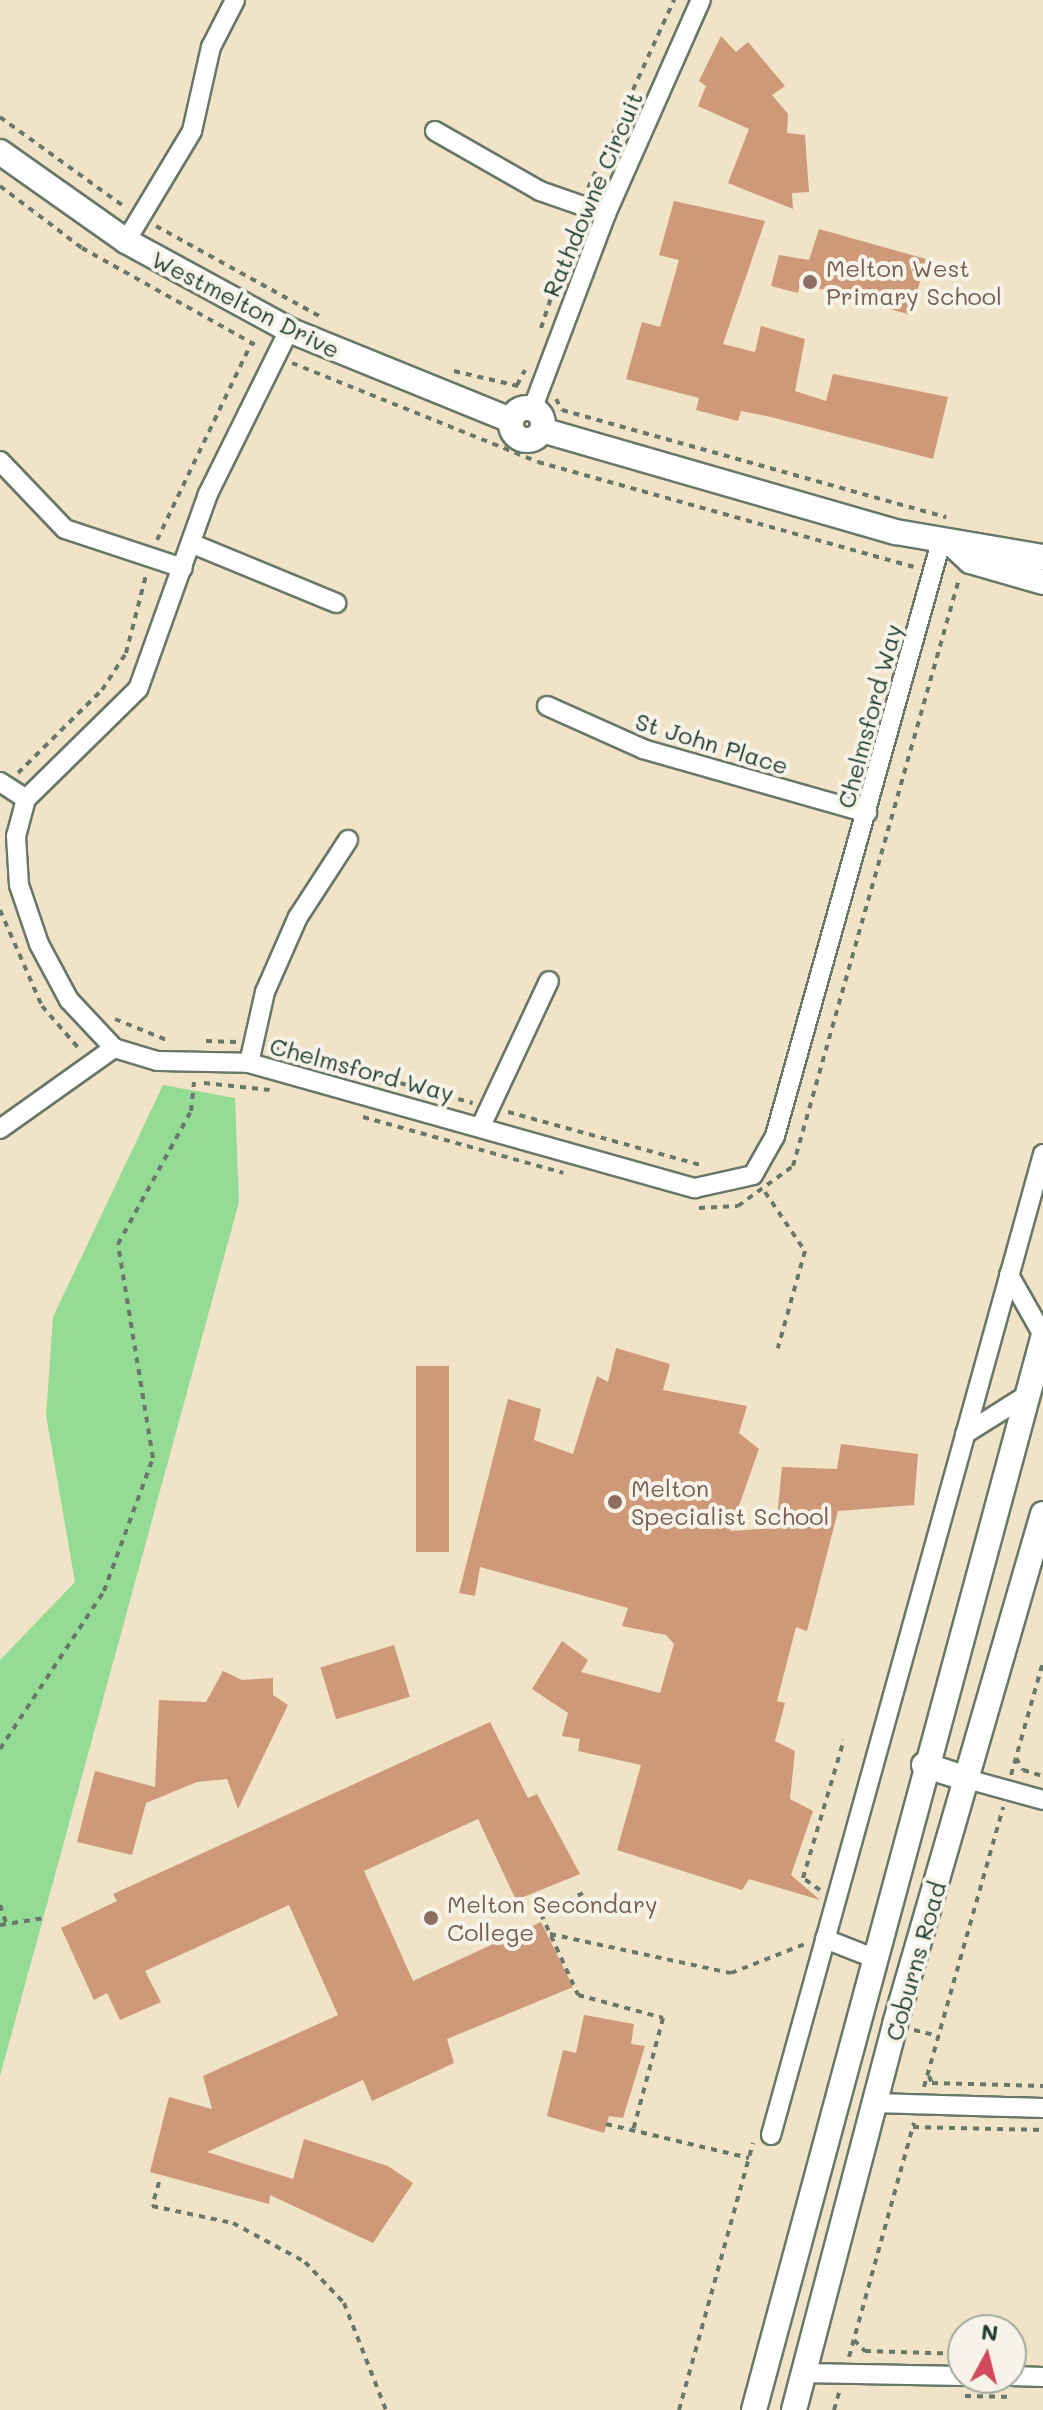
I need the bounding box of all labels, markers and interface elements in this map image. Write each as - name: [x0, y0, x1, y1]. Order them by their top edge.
- street label: Rathdowne Circuit: [536, 87, 648, 301]
- street label: Westmelton Drive: [147, 244, 345, 364]
- place label: Melton West Primary School: [826, 254, 1002, 310]
- marker: Melton West Primary School: [801, 273, 819, 291]
- street label: Chelmsford Way: [831, 621, 907, 811]
- street label: St John Place: [632, 706, 792, 780]
- street label: Chelmsford Way: [267, 1031, 457, 1107]
- place label: Melton Specialist School: [631, 1474, 830, 1530]
- marker: Melton Specialist School: [606, 1493, 624, 1511]
- street label: Coburns Road: [879, 1878, 951, 2044]
- place label: Melton Secondary College: [447, 1890, 658, 1946]
- marker: Melton Secondary College: [422, 1909, 440, 1927]
- north arrow: [947, 2314, 1027, 2394]
- text: N: [980, 2316, 1000, 2347]

